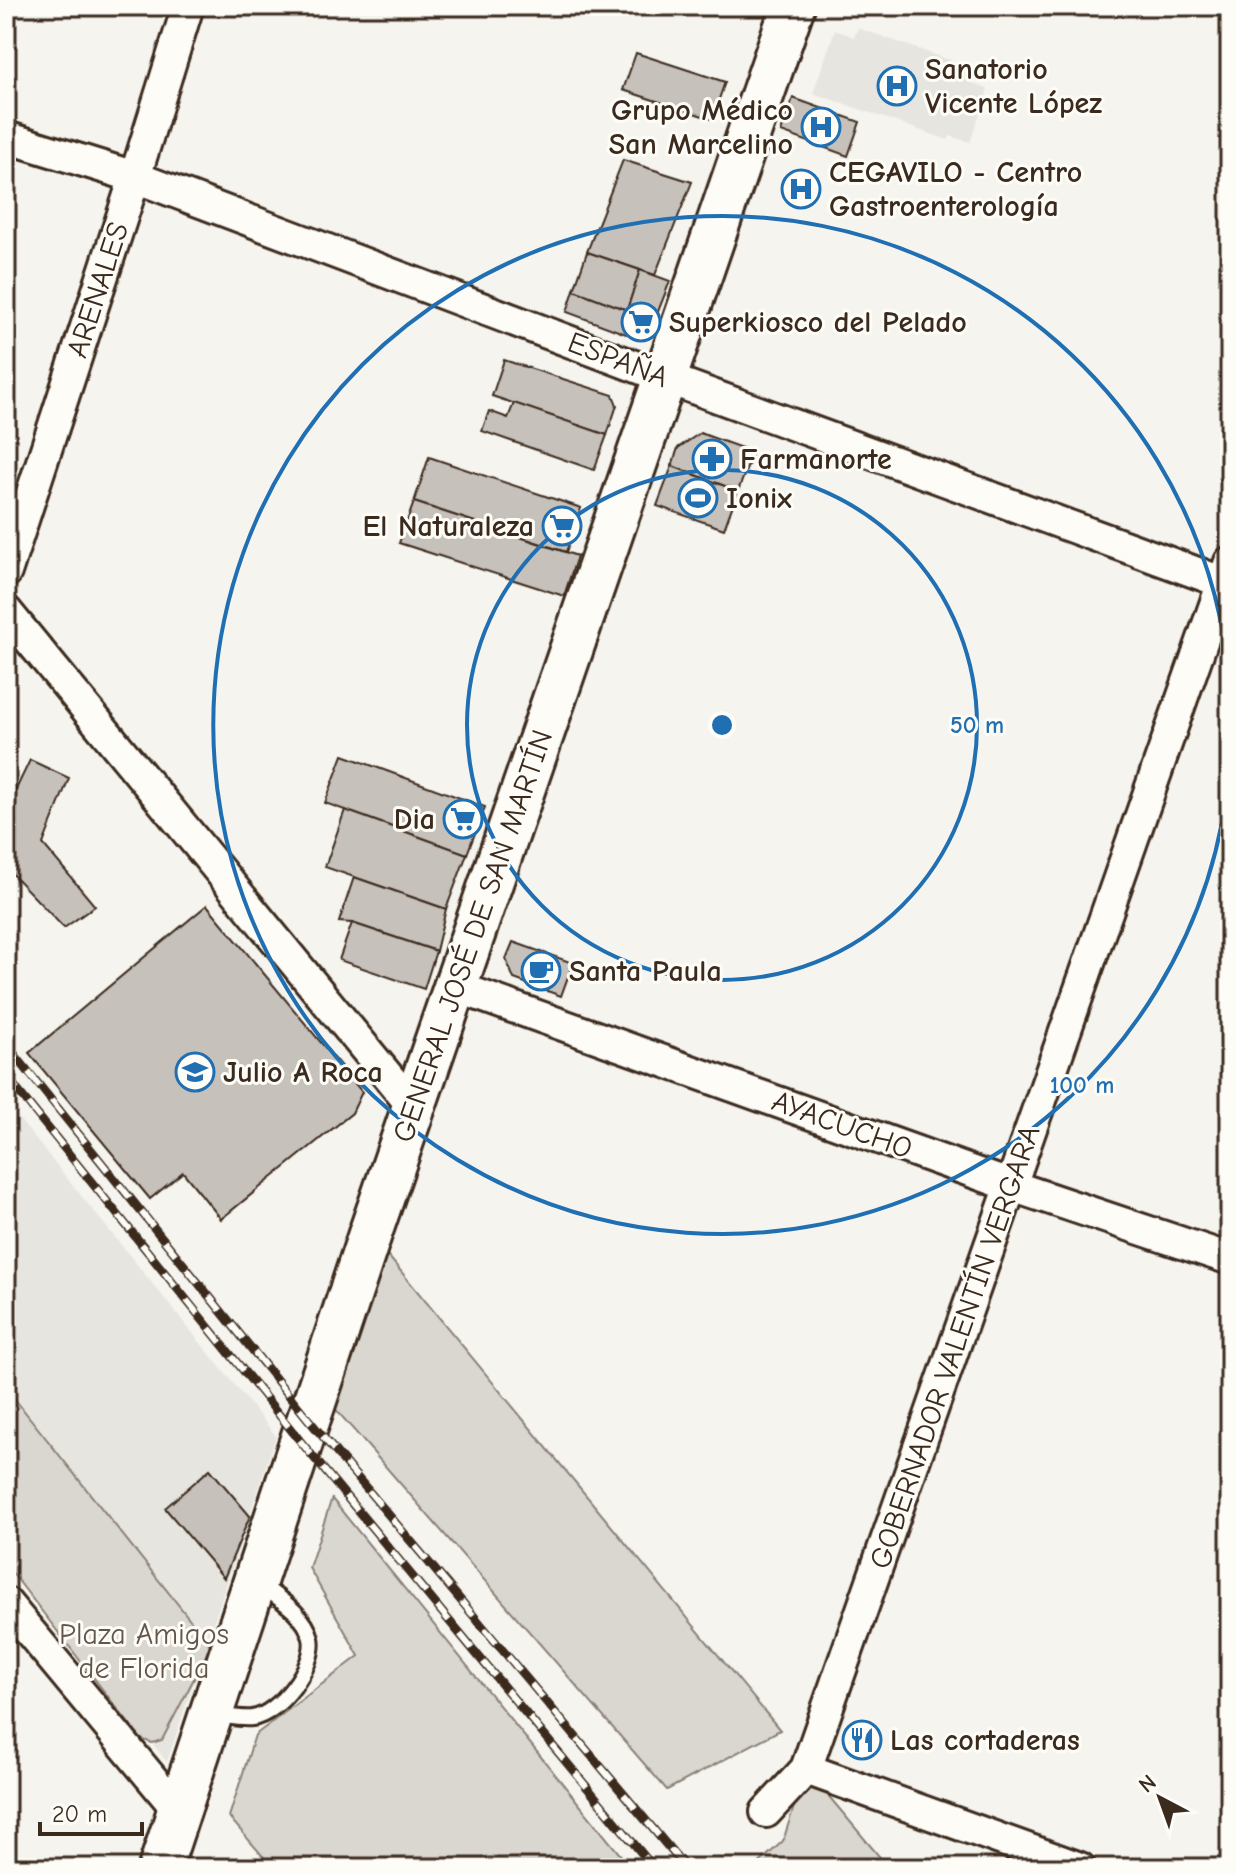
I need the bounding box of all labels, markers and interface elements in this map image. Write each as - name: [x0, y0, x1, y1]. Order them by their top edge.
- place label: Sanatorio Vicente López: [925, 52, 1102, 121]
- hospital icon: Sanatorio Vicente López: [876, 65, 918, 107]
- place label: Grupo Médico San Marcelino: [609, 93, 793, 162]
- hospital icon: Grupo Médico San Marcelino: [800, 106, 842, 148]
- place label: CEGAVILO - Centro Gastroenterología: [829, 155, 1082, 224]
- hospital icon: CEGAVILO - Centro Gastroenterología: [780, 168, 822, 210]
- street label: ARENALES: [60, 218, 136, 362]
- supermarket icon: Superkiosco del Pelado: [620, 301, 662, 343]
- place label: Superkiosco del Pelado: [669, 305, 967, 340]
- street label: ESPAÑA: [563, 324, 674, 395]
- pharmacy icon: Farmanorte: [691, 438, 733, 480]
- place label: Farmanorte: [740, 442, 892, 477]
- sports icon: Ionix: [677, 477, 719, 519]
- place label: Ionix: [726, 481, 792, 516]
- supermarket icon: El Naturaleza: [541, 505, 583, 547]
- place label: El Naturaleza: [362, 509, 534, 544]
- centre of rings: [708, 711, 736, 739]
- text: 50 m: [950, 711, 1004, 739]
- street label: GENERAL JOSÉ DE SAN MARTÍN: [386, 725, 560, 1147]
- supermarket icon: Dia: [442, 798, 484, 840]
- place label: Dia: [394, 802, 435, 837]
- cafe icon: Santa Paula: [520, 950, 562, 992]
- place label: Santa Paula: [569, 954, 722, 989]
- school or university icon: Julio A Roca: [174, 1051, 216, 1093]
- place label: Julio A Roca: [223, 1055, 383, 1090]
- text: 100 m: [1050, 1071, 1114, 1099]
- street label: AYACUCHO: [767, 1083, 917, 1167]
- street label: GOBERNADOR VALENTÍN VERGARA: [863, 1121, 1047, 1573]
- park label: Plaza Amigos de Florida: [59, 1617, 229, 1686]
- restaurant icon: Las cortaderas: [841, 1719, 883, 1761]
- place label: Las cortaderas: [890, 1723, 1080, 1758]
- north arrow: [1120, 1758, 1200, 1838]
- text: N: [1134, 1769, 1161, 1798]
- scale bar: [40, 1786, 142, 1836]
- text: 20 m: [52, 1800, 107, 1828]

